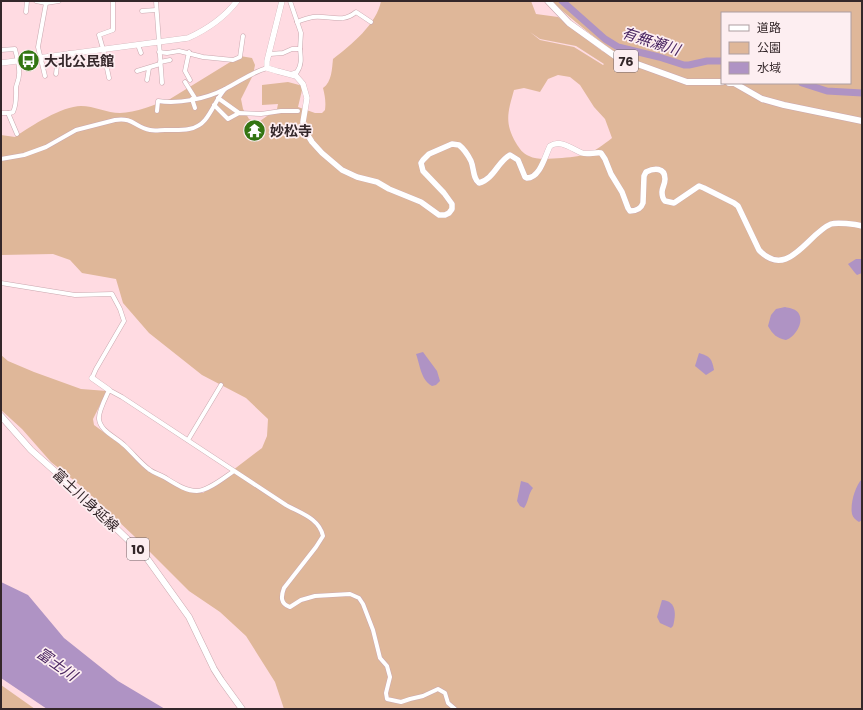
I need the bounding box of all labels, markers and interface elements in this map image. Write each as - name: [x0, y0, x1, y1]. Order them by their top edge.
- legend: [721, 12, 851, 84]
- text: 道路: [757, 19, 781, 36]
- water label: 有無瀬川: [619, 22, 685, 61]
- text: 公園: [757, 39, 781, 56]
- bus stop icon: 大北公民館: [15, 48, 41, 74]
- road number: 76: [614, 50, 638, 72]
- place label: 大北公民館: [44, 51, 114, 71]
- text: 水域: [757, 59, 781, 76]
- temple icon: 妙松寺: [241, 118, 267, 144]
- place label: 妙松寺: [270, 121, 312, 141]
- street label: 富士川身延線: [48, 464, 124, 536]
- road number: 10: [127, 538, 149, 560]
- water label: 富士川: [33, 642, 83, 687]

